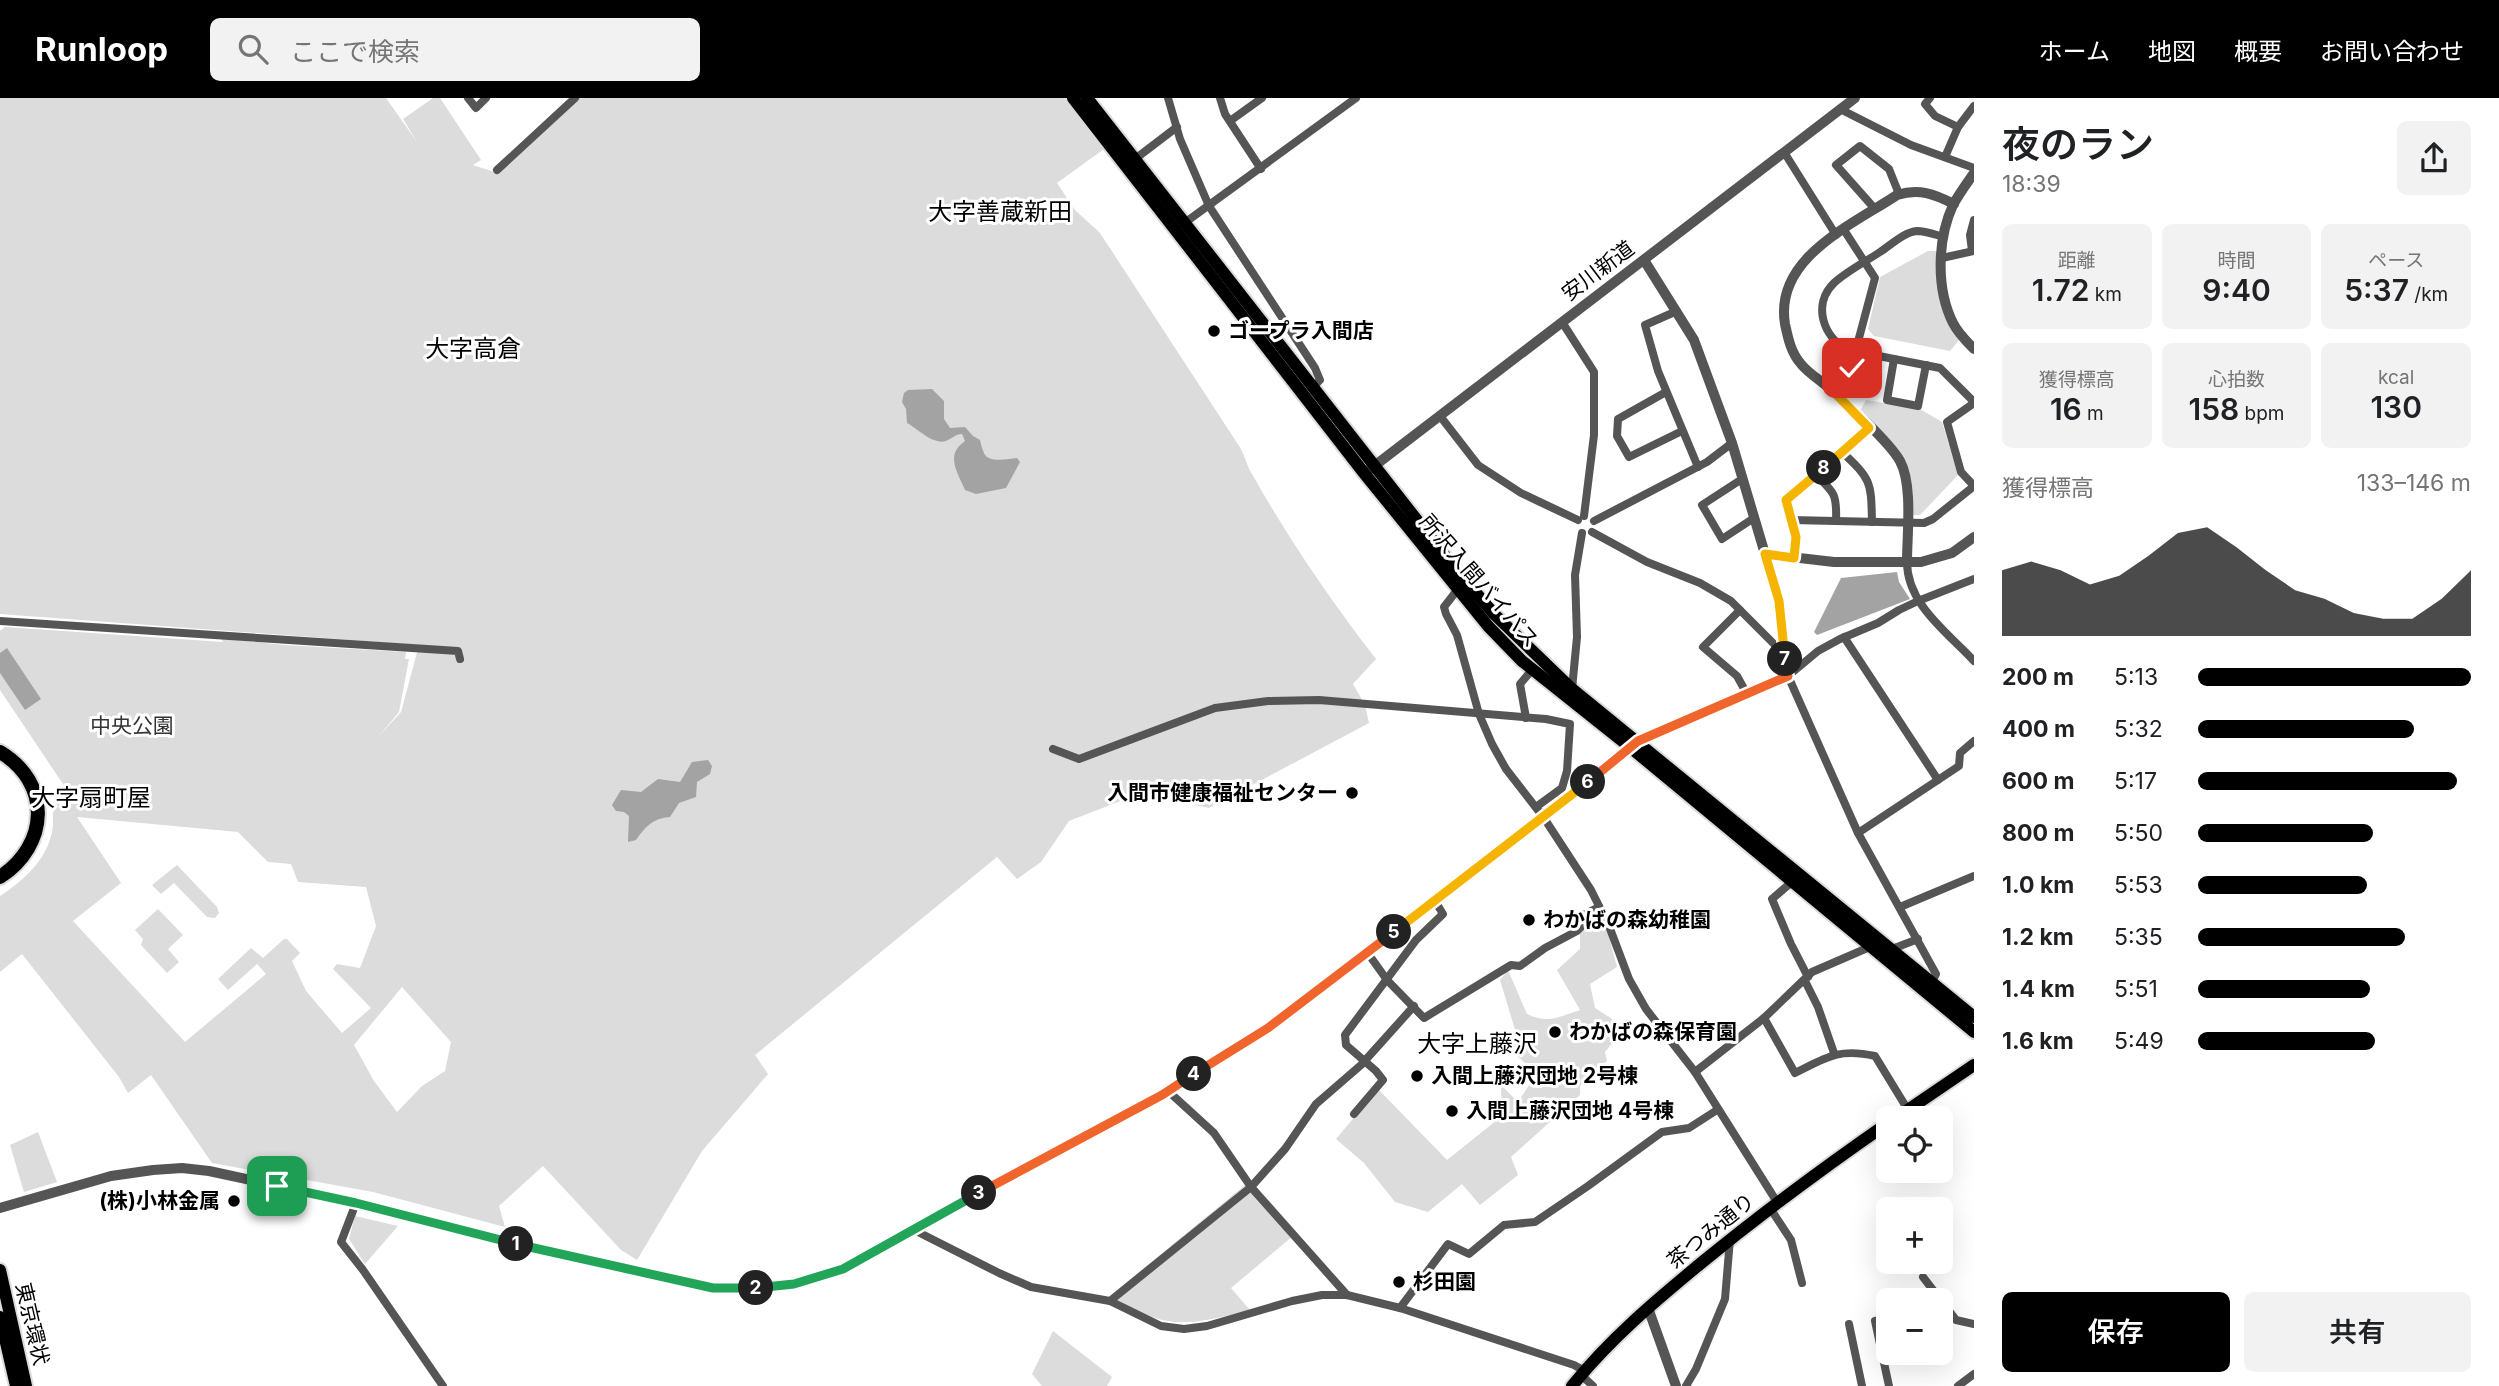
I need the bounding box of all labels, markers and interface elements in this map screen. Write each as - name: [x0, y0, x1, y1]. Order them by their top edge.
- search box: [210, 18, 700, 81]
- text: Runloop: [35, 29, 168, 69]
- icon: search: [234, 30, 272, 68]
- text: ここで検索: [290, 36, 420, 67]
- text: ホーム: [2039, 37, 2110, 66]
- text: 地図: [2148, 37, 2196, 66]
- text: 概要: [2234, 37, 2282, 66]
- text: お問い合わせ: [2320, 37, 2464, 66]
- text: 夜のラン: [2002, 121, 2154, 167]
- button: share: [2397, 121, 2471, 195]
- text: 18:39: [2002, 170, 2061, 198]
- district label: 大字善蔵新田: [928, 197, 1072, 226]
- street label: 安川新道: [1557, 235, 1639, 306]
- text: 距離: [2058, 249, 2096, 272]
- text: 時間: [2217, 249, 2256, 272]
- text: ペース: [2368, 249, 2424, 272]
- text: 1.72: [2032, 272, 2089, 308]
- text: 9:40: [2202, 272, 2271, 308]
- text: 5:37: [2344, 272, 2409, 308]
- text: km: [2089, 283, 2122, 306]
- text: /km: [2409, 283, 2448, 306]
- place label: ゴープラ入間店: [1228, 318, 1374, 343]
- marker: ゴープラ入間店: [1206, 323, 1222, 339]
- district label: 大字高倉: [425, 334, 521, 363]
- pin: [1822, 338, 1882, 398]
- icon: check: [1833, 349, 1871, 387]
- text: kcal: [2378, 366, 2414, 389]
- text: 獲得標高: [2039, 368, 2115, 391]
- text: 心拍数: [2208, 368, 2265, 391]
- text: 130: [2370, 389, 2422, 425]
- text: 16: [2050, 391, 2082, 427]
- text: 158: [2188, 391, 2239, 427]
- text: m: [2082, 402, 2104, 425]
- text: bpm: [2239, 402, 2285, 425]
- pin: 8: [1806, 450, 1842, 486]
- text: 8: [1817, 456, 1830, 479]
- text: 133–146 m: [2357, 469, 2471, 497]
- text: 獲得標高: [2002, 474, 2094, 502]
- street label: 所沢入間バイパス: [1415, 509, 1544, 652]
- pin: 7: [1768, 642, 1802, 676]
- text: 7: [1779, 647, 1790, 670]
- text: 200 m: [2002, 663, 2074, 691]
- text: 5:13: [2114, 663, 2158, 691]
- park label: 中央公園: [90, 713, 174, 738]
- text: 400 m: [2002, 715, 2075, 743]
- text: 5:32: [2114, 715, 2163, 743]
- pin: 6: [1570, 764, 1606, 800]
- text: 600 m: [2002, 767, 2074, 795]
- text: 5:17: [2114, 767, 2157, 795]
- text: 6: [1581, 770, 1594, 793]
- place label: 入間市健康福祉センター: [1107, 780, 1338, 805]
- district label: 大字扇町屋: [31, 783, 151, 812]
- marker: 入間市健康福祉センター: [1344, 785, 1360, 801]
- text: 800 m: [2002, 819, 2074, 847]
- text: 5:50: [2114, 819, 2163, 847]
- text: 1.0 km: [2002, 871, 2074, 899]
- text: 5:53: [2114, 871, 2163, 899]
- place label: わかばの森幼稚園: [1543, 907, 1711, 932]
- marker: わかばの森幼稚園: [1521, 912, 1537, 928]
- pin: 5: [1376, 914, 1412, 950]
- text: 5: [1387, 920, 1400, 943]
- text: 1.2 km: [2002, 923, 2074, 951]
- text: 5:35: [2114, 923, 2163, 951]
- text: 1.4 km: [2002, 975, 2075, 1003]
- text: 5:51: [2114, 975, 2158, 1003]
- place label: わかばの森保育園: [1569, 1019, 1737, 1044]
- marker: わかばの森保育園: [1547, 1024, 1563, 1040]
- text: 1.6 km: [2002, 1027, 2074, 1055]
- text: 5:49: [2114, 1027, 2164, 1055]
- district label: 大字上藤沢: [1417, 1029, 1537, 1058]
- pin: 4: [1176, 1056, 1212, 1091]
- text: 4: [1187, 1062, 1200, 1085]
- place label: 入間上藤沢団地 2号棟: [1431, 1063, 1638, 1088]
- marker: 入間上藤沢団地 2号棟: [1409, 1068, 1425, 1084]
- place label: 入間上藤沢団地 4号棟: [1466, 1098, 1674, 1123]
- marker: 入間上藤沢団地 4号棟: [1444, 1103, 1460, 1119]
- map controls: [1876, 1106, 1953, 1365]
- button: locate: [1876, 1106, 1953, 1183]
- pin: [247, 1156, 307, 1216]
- icon: arrive: [258, 1167, 296, 1205]
- pin: 3: [962, 1176, 996, 1210]
- text: 3: [972, 1181, 985, 1204]
- place label: (株)小林金属: [99, 1188, 220, 1213]
- street label: 茶つみ通り: [1662, 1188, 1759, 1273]
- marker: (株)小林金属: [226, 1193, 242, 1209]
- button: +: [1876, 1197, 1953, 1274]
- pin: 1: [498, 1226, 534, 1262]
- text: 1: [511, 1232, 520, 1255]
- place label: 杉田園: [1413, 1269, 1476, 1294]
- pin: 2: [738, 1270, 774, 1306]
- marker: 杉田園: [1391, 1274, 1407, 1290]
- text: 2: [750, 1276, 761, 1299]
- street label: 東京環状: [11, 1280, 54, 1368]
- button: −: [1876, 1288, 1953, 1365]
- button: 保存: [2002, 1292, 2230, 1372]
- button: 共有: [2244, 1292, 2471, 1372]

